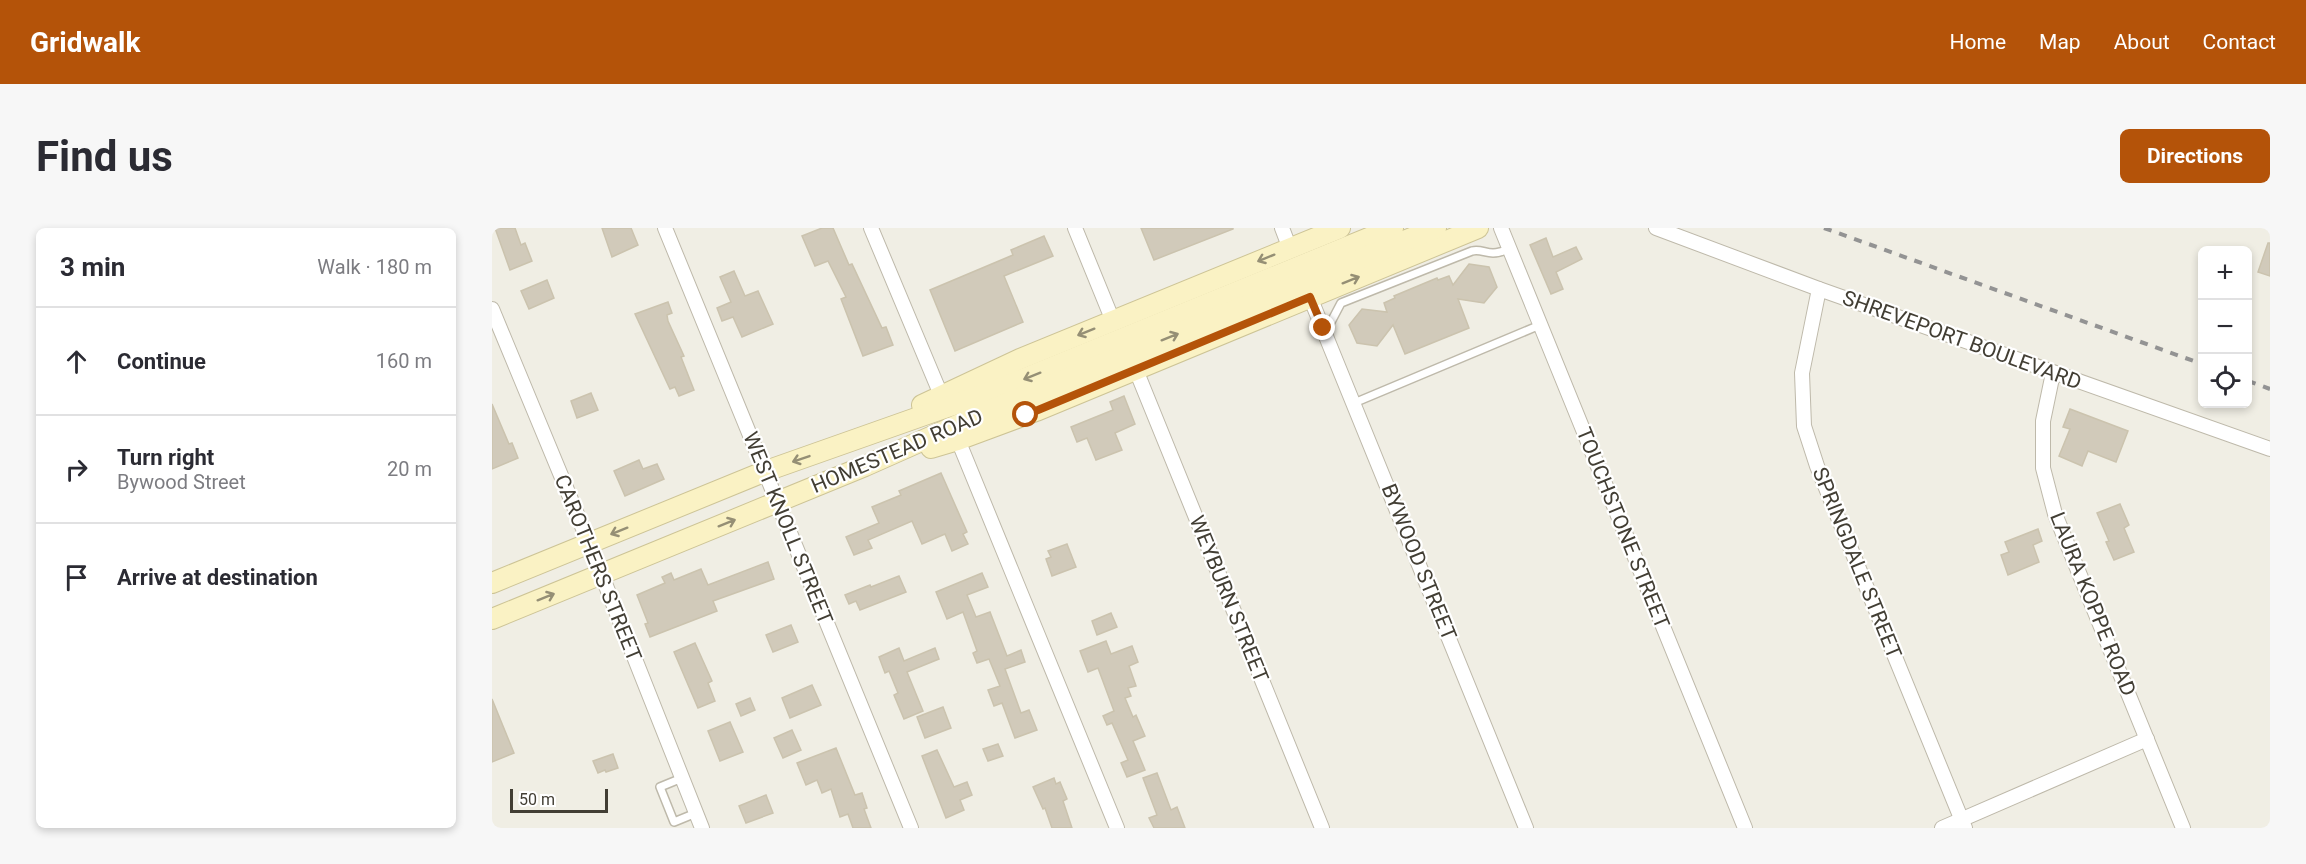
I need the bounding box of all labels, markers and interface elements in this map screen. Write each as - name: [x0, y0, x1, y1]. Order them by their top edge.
- text: Gridwalk: [30, 26, 140, 59]
- text: Home: [1950, 30, 2006, 54]
- text: Map: [2039, 30, 2081, 54]
- text: About: [2114, 30, 2170, 54]
- text: Contact: [2203, 30, 2276, 54]
- button: Directions: [2120, 129, 2270, 183]
- text: Find us: [36, 132, 173, 181]
- map controls: [2198, 246, 2252, 408]
- button: +: [2198, 246, 2252, 300]
- text: 3 min: [60, 252, 125, 282]
- one-way arrow: [1258, 253, 1276, 264]
- text: Walk · 180 m: [317, 255, 432, 279]
- one-way arrow: [1341, 274, 1359, 285]
- street label: SHREVEPORT BOULEVARD: [1839, 286, 2085, 394]
- button: −: [2198, 300, 2252, 354]
- route end: [1309, 314, 1335, 340]
- one-way arrow: [1077, 327, 1096, 338]
- one-way arrow: [1161, 331, 1179, 342]
- icon: ahead: [60, 345, 93, 378]
- text: Continue: [117, 349, 206, 374]
- text: 160 m: [376, 349, 432, 373]
- button: locate: [2198, 354, 2252, 408]
- one-way arrow: [1023, 371, 1041, 382]
- route start: [1012, 401, 1038, 427]
- street label: HOMESTEAD ROAD: [808, 404, 986, 498]
- street label: TOUCHSTONE STREET: [1572, 424, 1675, 633]
- street label: WEST KNOLL STREET: [738, 428, 838, 628]
- text: Turn right: [117, 445, 214, 470]
- icon: right: [60, 453, 93, 486]
- one-way arrow: [792, 454, 811, 465]
- text: 20 m: [387, 457, 432, 481]
- street label: SPRINGDALE STREET: [1808, 464, 1906, 662]
- text: Bywood Street: [117, 470, 246, 494]
- street label: CAROTHERS STREET: [550, 471, 647, 665]
- street label: BYWOOD STREET: [1377, 480, 1461, 644]
- street label: LAURA KOPPE ROAD: [2045, 509, 2141, 699]
- street label: WEYBURN STREET: [1185, 512, 1274, 686]
- one-way arrow: [717, 517, 735, 528]
- one-way arrow: [611, 526, 629, 537]
- icon: arrive: [60, 561, 93, 594]
- text: Arrive at destination: [117, 565, 318, 590]
- one-way arrow: [537, 591, 555, 602]
- scale bar: [510, 786, 608, 814]
- text: 50 m: [519, 790, 555, 809]

